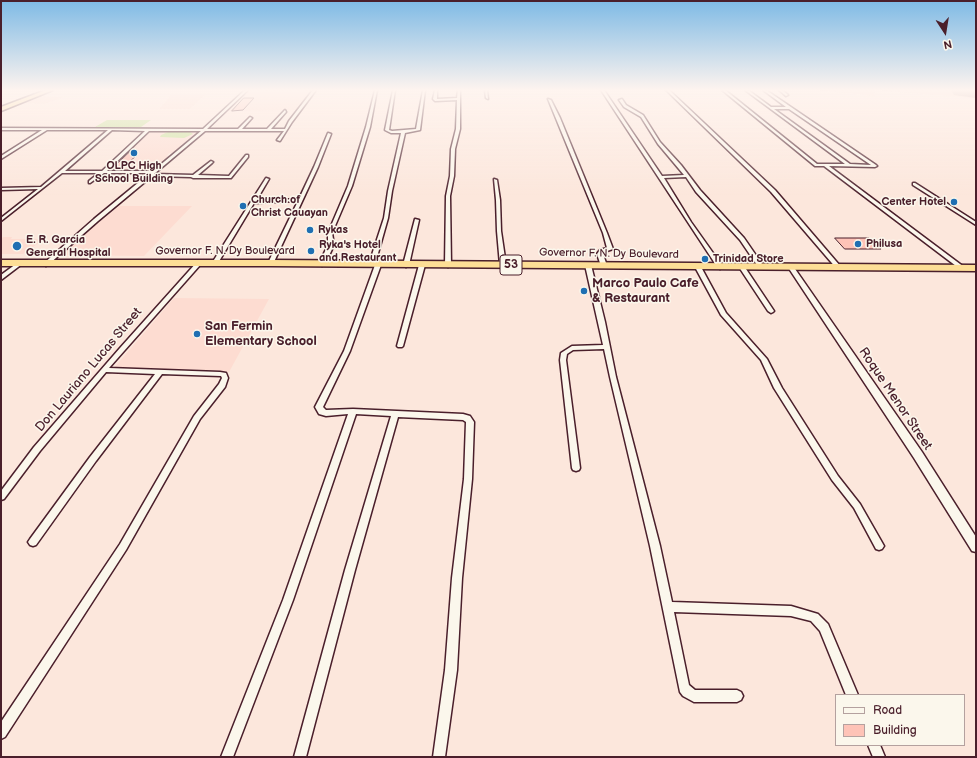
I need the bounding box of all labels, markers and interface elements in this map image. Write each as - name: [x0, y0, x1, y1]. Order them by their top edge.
- north arrow: [925, 12, 965, 52]
- text: N: [942, 37, 953, 51]
- marker: OLPC High School Building: [129, 148, 139, 158]
- place label: OLPC High School Building: [95, 159, 173, 185]
- place label: Church of Christ Cauayan: [251, 193, 328, 219]
- place label: Center Hotel: [882, 195, 946, 209]
- marker: Center Hotel: [949, 197, 959, 207]
- marker: Church of Christ Cauayan: [238, 201, 248, 211]
- place label: Rykas: [318, 223, 348, 237]
- marker: Rykas: [305, 225, 315, 235]
- place label: E. R. Garcia General Hospital: [26, 233, 110, 259]
- place label: Philusa: [866, 237, 902, 251]
- place label: Ryka's Hotel and Restaurant: [319, 238, 396, 264]
- marker: Philusa: [853, 239, 863, 249]
- marker: E. R. Garcia General Hospital: [11, 240, 23, 252]
- street label: Governor F. N. Dy Boulevard: [155, 244, 295, 258]
- marker: Ryka's Hotel and Restaurant: [306, 246, 316, 256]
- street label: Governor F. N. Dy Boulevard: [539, 246, 679, 262]
- place label: Trinidad Store: [713, 252, 783, 266]
- marker: Trinidad Store: [700, 254, 710, 264]
- road number: 53: [500, 255, 522, 275]
- place label: Marco Paulo Cafe & Restaurant: [592, 276, 699, 307]
- marker: Marco Paulo Cafe & Restaurant: [579, 286, 589, 296]
- street label: Don Lauriano Lucas Street: [33, 305, 145, 435]
- place label: San Fermin Elementary School: [205, 319, 317, 350]
- marker: San Fermin Elementary School: [192, 329, 202, 339]
- street label: Roque Menor Street: [855, 345, 935, 453]
- legend: [835, 694, 965, 746]
- text: Road: [873, 703, 902, 718]
- text: Building: [873, 723, 917, 738]

